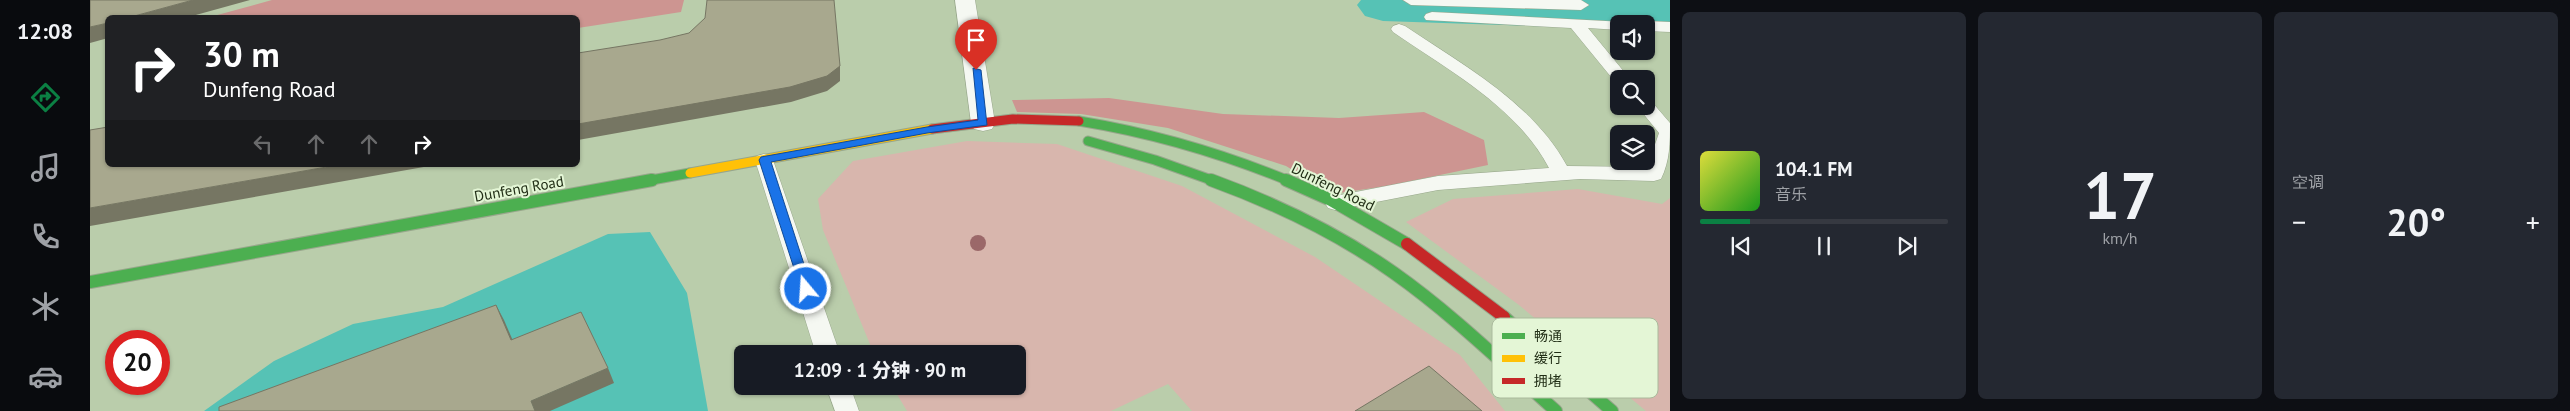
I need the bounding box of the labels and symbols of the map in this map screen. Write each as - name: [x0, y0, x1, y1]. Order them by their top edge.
- pin: [955, 19, 997, 70]
- street label: Dunfeng Road: [1288, 158, 1378, 215]
- street label: Dunfeng Road: [473, 171, 565, 206]
- position arrow: [779, 262, 831, 314]
- legend: [1492, 318, 1658, 398]
- text: 畅通: [1534, 327, 1562, 345]
- speed limit sign: 20: [105, 330, 170, 395]
- text: 缓行: [1534, 349, 1562, 367]
- text: 拥堵: [1534, 372, 1562, 390]

